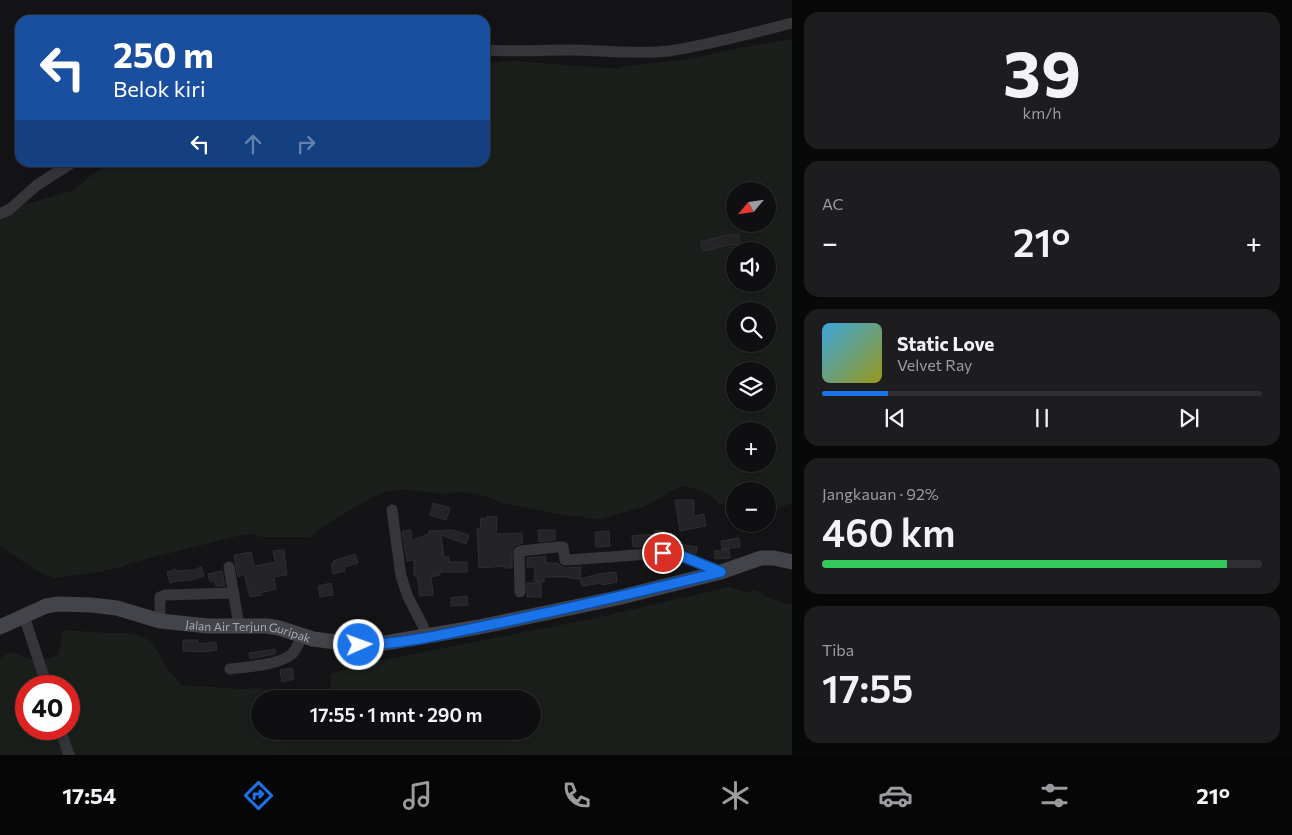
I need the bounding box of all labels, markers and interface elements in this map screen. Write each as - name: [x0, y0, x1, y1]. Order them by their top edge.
- text: 39: [1003, 31, 1081, 110]
- text: 250 m: [113, 32, 214, 75]
- icon: left: [30, 35, 95, 100]
- text: Belok kiri: [113, 75, 206, 102]
- text: km/h: [1023, 103, 1061, 122]
- icon: left: [186, 130, 214, 158]
- icon: ahead: [239, 130, 267, 158]
- icon: right: [292, 130, 320, 158]
- north arrow: [726, 182, 776, 232]
- map controls: [726, 182, 776, 532]
- text: AC: [822, 194, 844, 213]
- text: 21°: [1013, 218, 1070, 265]
- text: −: [822, 225, 838, 259]
- text: +: [1246, 225, 1262, 259]
- button: sound: [726, 242, 776, 292]
- button: search: [726, 302, 776, 352]
- text: Static Love: [897, 332, 994, 355]
- text: Velvet Ray: [897, 355, 972, 374]
- button: layers: [726, 362, 776, 412]
- icon: previous: [881, 404, 909, 432]
- icon: pause: [1028, 404, 1056, 432]
- icon: next: [1175, 404, 1203, 432]
- button: +: [726, 422, 776, 472]
- button: −: [726, 482, 776, 532]
- text: Jangkauan · 92%: [822, 484, 939, 503]
- text: 460 km: [822, 508, 955, 555]
- pin: [642, 532, 684, 574]
- icon: arrive: [649, 539, 677, 567]
- street label: Jalan Air Terjun Guripak: [185, 617, 313, 645]
- position arrow: [332, 618, 384, 670]
- text: Tiba: [822, 640, 854, 659]
- text: 17:55: [822, 664, 913, 711]
- speed limit sign: 40: [15, 675, 80, 740]
- text: 17:55 · 1 mnt · 290 m: [310, 703, 482, 726]
- icon: directions: [241, 778, 276, 813]
- icon: music: [400, 778, 435, 813]
- icon: phone: [559, 778, 594, 813]
- icon: climate: [718, 778, 753, 813]
- icon: car: [878, 778, 913, 813]
- icon: filters: [1037, 778, 1072, 813]
- text: 17:54: [62, 782, 116, 809]
- text: 21°: [1196, 782, 1230, 809]

